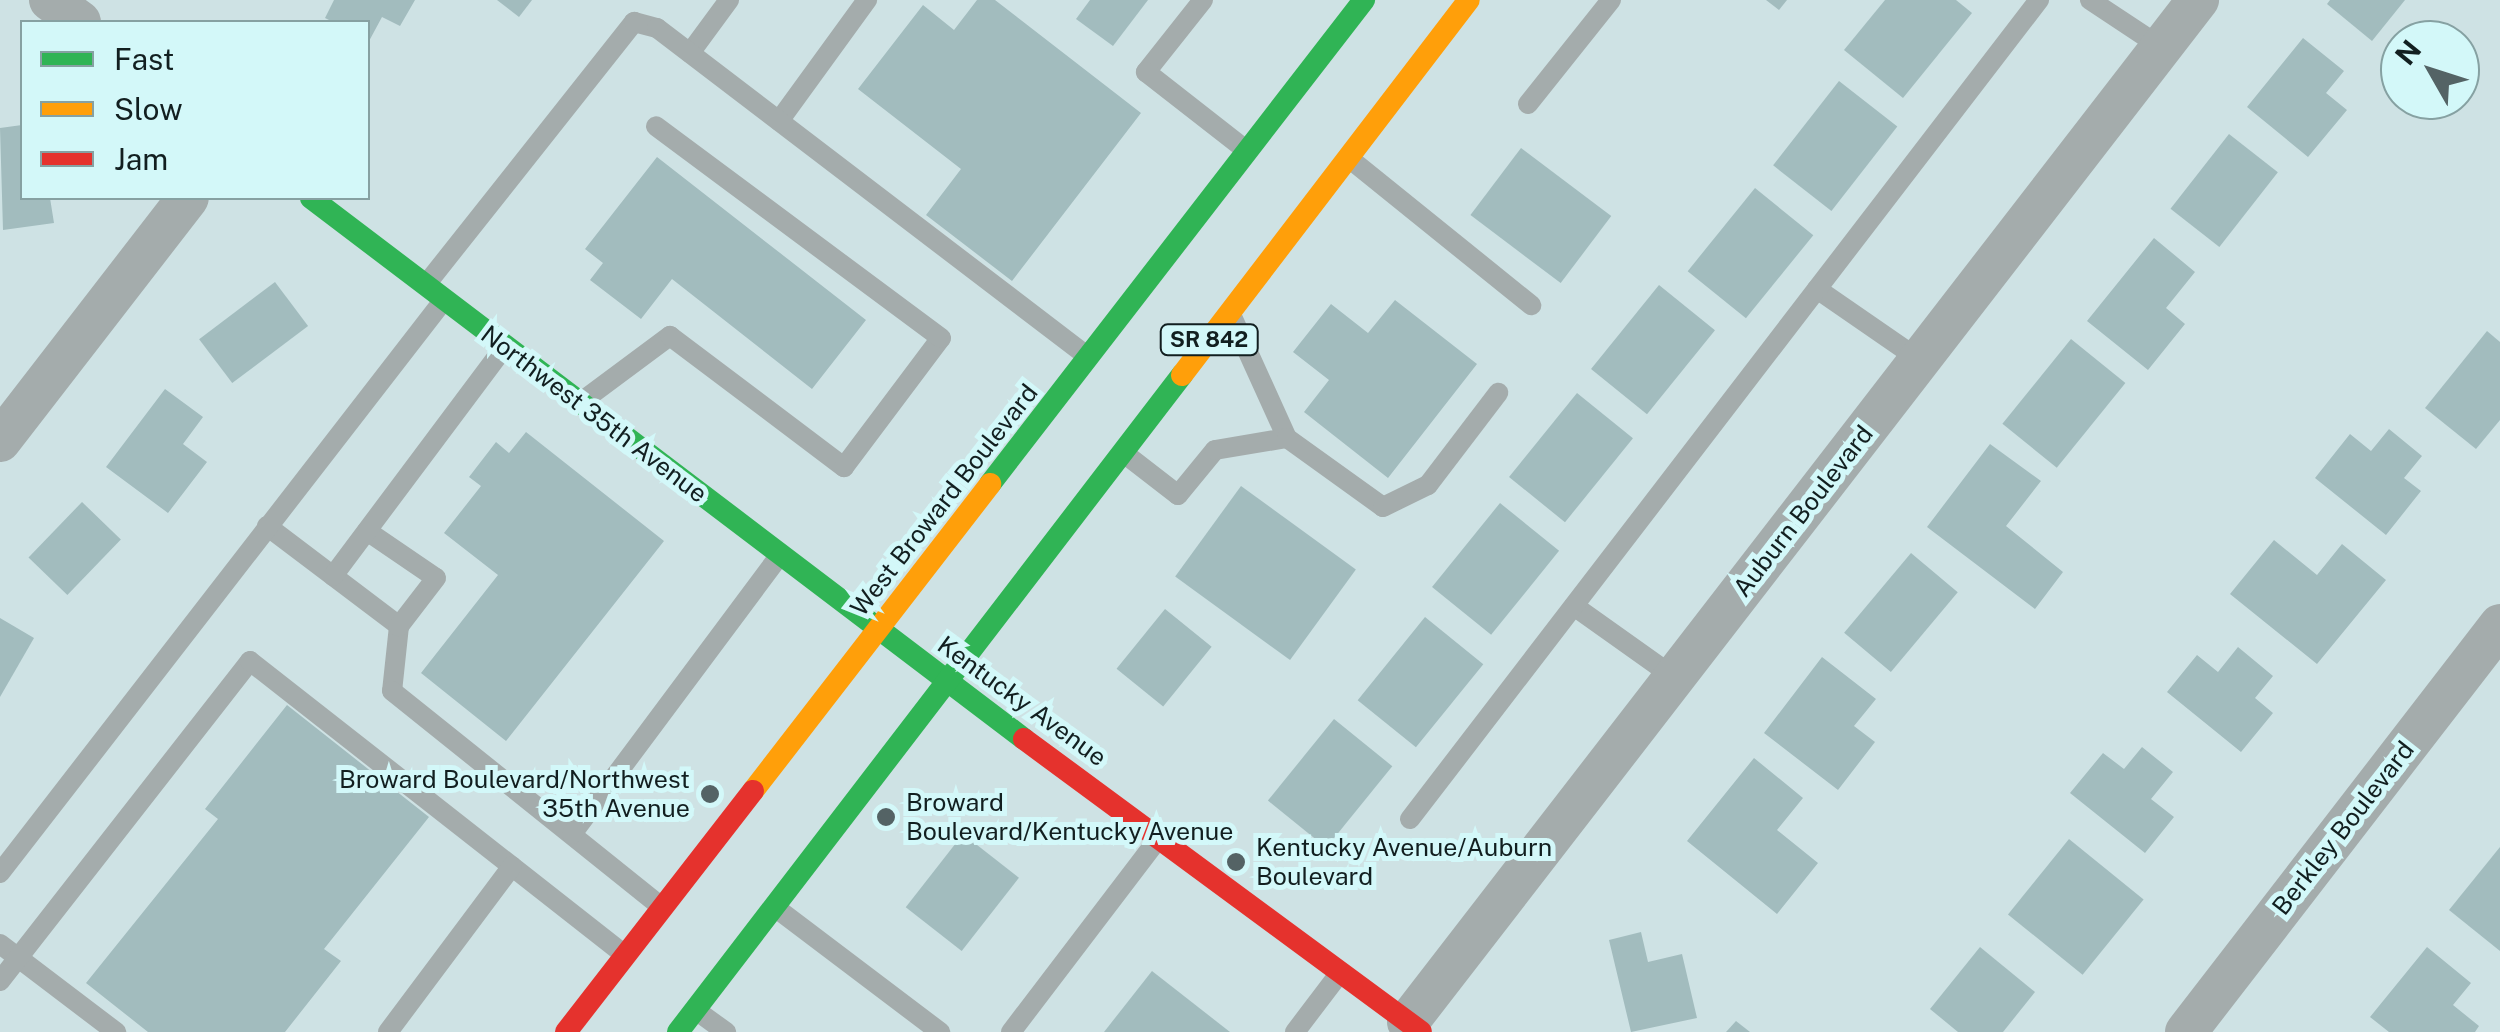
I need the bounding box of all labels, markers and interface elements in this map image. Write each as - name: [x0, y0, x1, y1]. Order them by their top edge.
- legend: [20, 20, 370, 200]
- north arrow: [2380, 20, 2480, 120]
- text: N: [2388, 33, 2428, 71]
- text: Fast: [114, 41, 174, 77]
- text: Slow: [114, 91, 183, 127]
- text: Jam: [114, 141, 168, 177]
- street label: Northwest 35th Avenue: [475, 319, 713, 509]
- road number: SR 842: [1159, 323, 1259, 357]
- street label: West Broward Boulevard: [844, 378, 1044, 622]
- street label: Auburn Boulevard: [1727, 419, 1879, 603]
- street label: Kentucky Avenue: [932, 630, 1112, 772]
- street label: Berkley Boulevard: [2266, 735, 2420, 921]
- place label: Broward Boulevard/Northwest 35th Avenue: [339, 765, 690, 824]
- marker: Broward Boulevard/Northwest 35th Avenue: [699, 783, 721, 805]
- place label: Broward Boulevard/Kentucky Avenue: [906, 788, 1233, 847]
- marker: Broward Boulevard/Kentucky Avenue: [875, 806, 897, 828]
- place label: Kentucky Avenue/Auburn Boulevard: [1256, 833, 1552, 892]
- marker: Kentucky Avenue/Auburn Boulevard: [1225, 851, 1247, 873]

